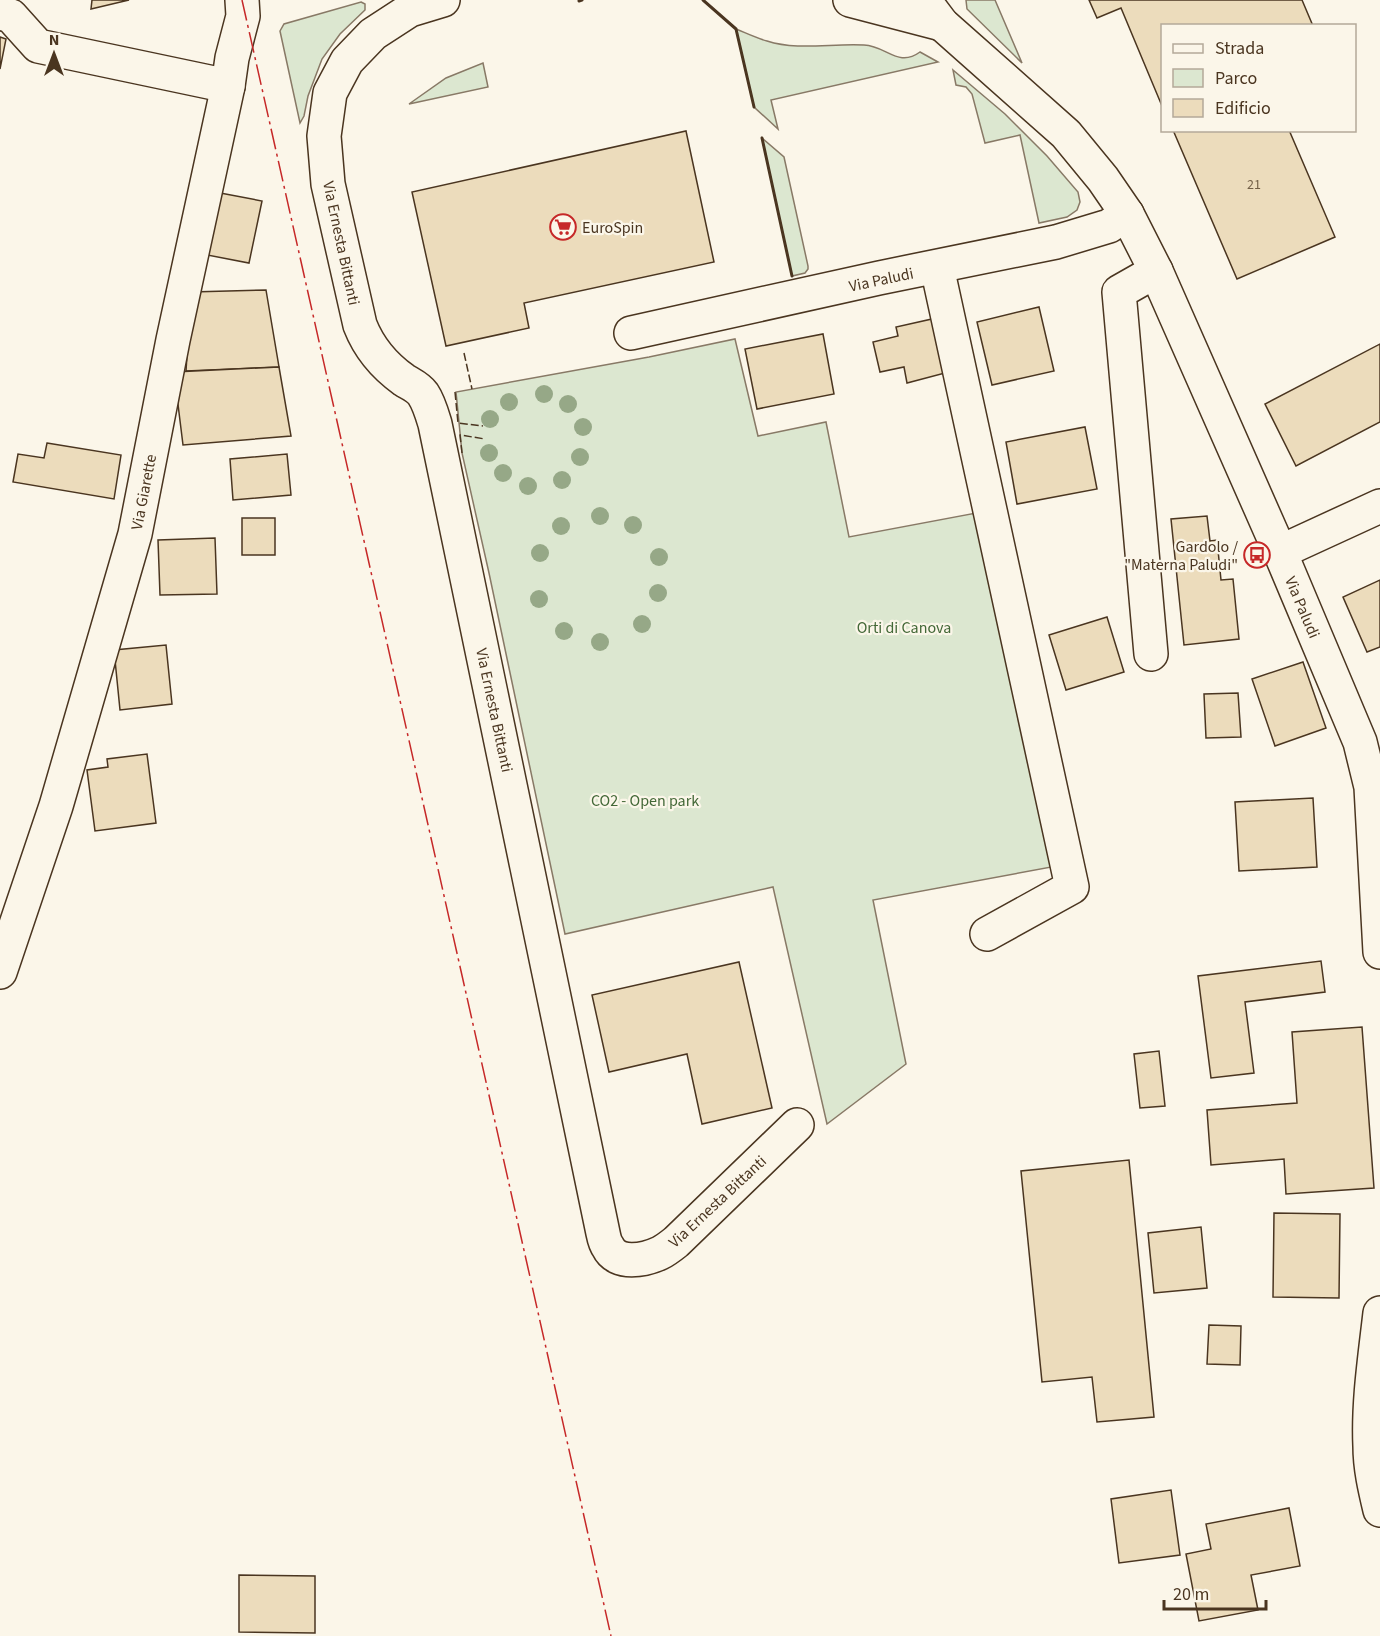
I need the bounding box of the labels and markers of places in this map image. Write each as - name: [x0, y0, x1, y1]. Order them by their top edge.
- supermarket icon: EuroSpin: [548, 212, 578, 242]
- place label: EuroSpin: [582, 217, 643, 239]
- place label: Gardolo / "Materna Paludi": [1124, 536, 1238, 576]
- bus stop icon: Gardolo / "Materna Paludi": [1242, 540, 1272, 570]

